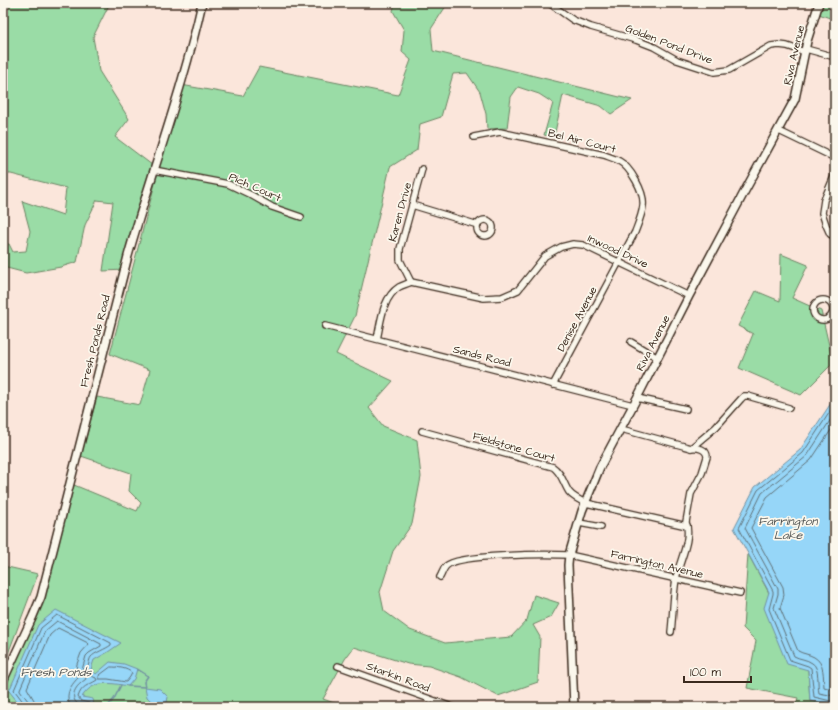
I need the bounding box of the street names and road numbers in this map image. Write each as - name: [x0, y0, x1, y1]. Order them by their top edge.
- street label: Golden Pond Drive: [623, 20, 715, 68]
- street label: Riva Avenue: [780, 24, 808, 86]
- street label: Bel Air Court: [547, 125, 618, 157]
- street label: Pich Court: [227, 169, 284, 205]
- street label: Karen Drive: [385, 181, 415, 243]
- street label: Inwood Drive: [585, 230, 651, 272]
- street label: Denise Avenue: [554, 284, 601, 354]
- street label: Fresh Ponds Road: [76, 293, 114, 389]
- street label: Riva Avenue: [632, 312, 674, 374]
- street label: Sands Road: [452, 342, 513, 371]
- street label: Fieldstone Court: [471, 428, 557, 466]
- street label: Farrington Avenue: [609, 546, 705, 583]
- street label: Starkin Road: [364, 659, 432, 696]

